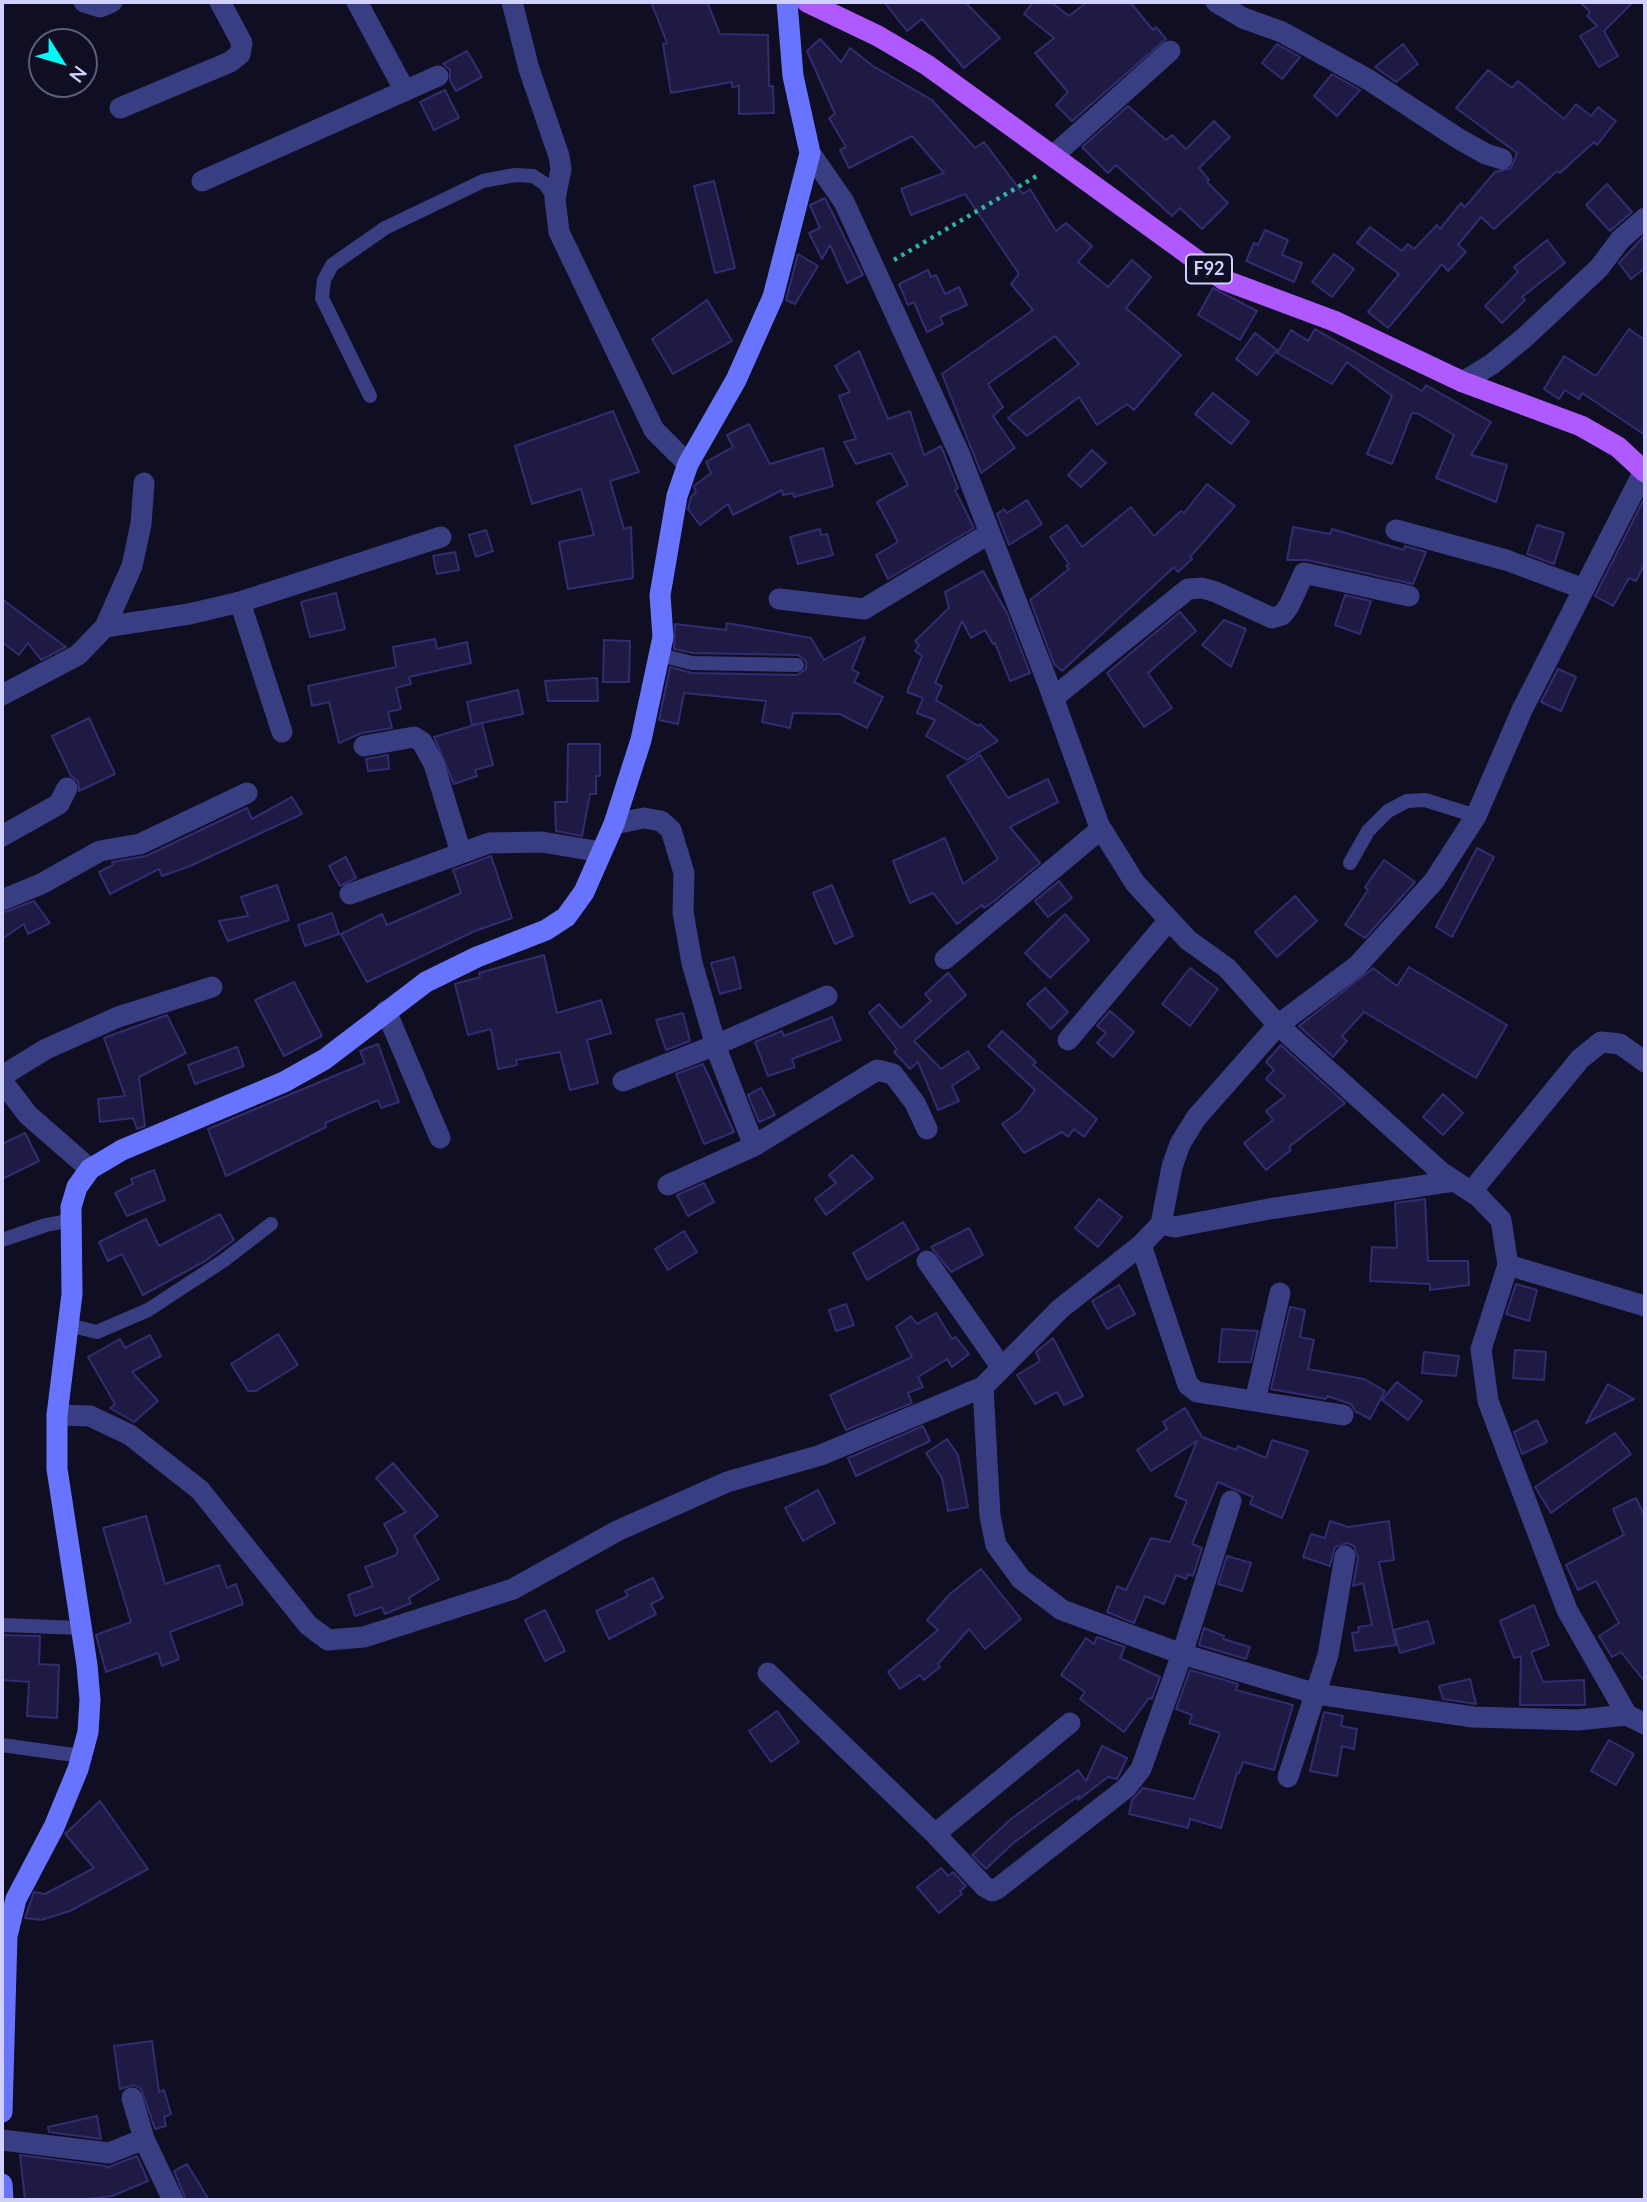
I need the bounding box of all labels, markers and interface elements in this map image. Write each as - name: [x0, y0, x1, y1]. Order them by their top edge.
- north arrow: [28, 28, 98, 98]
- text: N: [65, 62, 92, 87]
- road number: F92: [1186, 255, 1232, 284]

